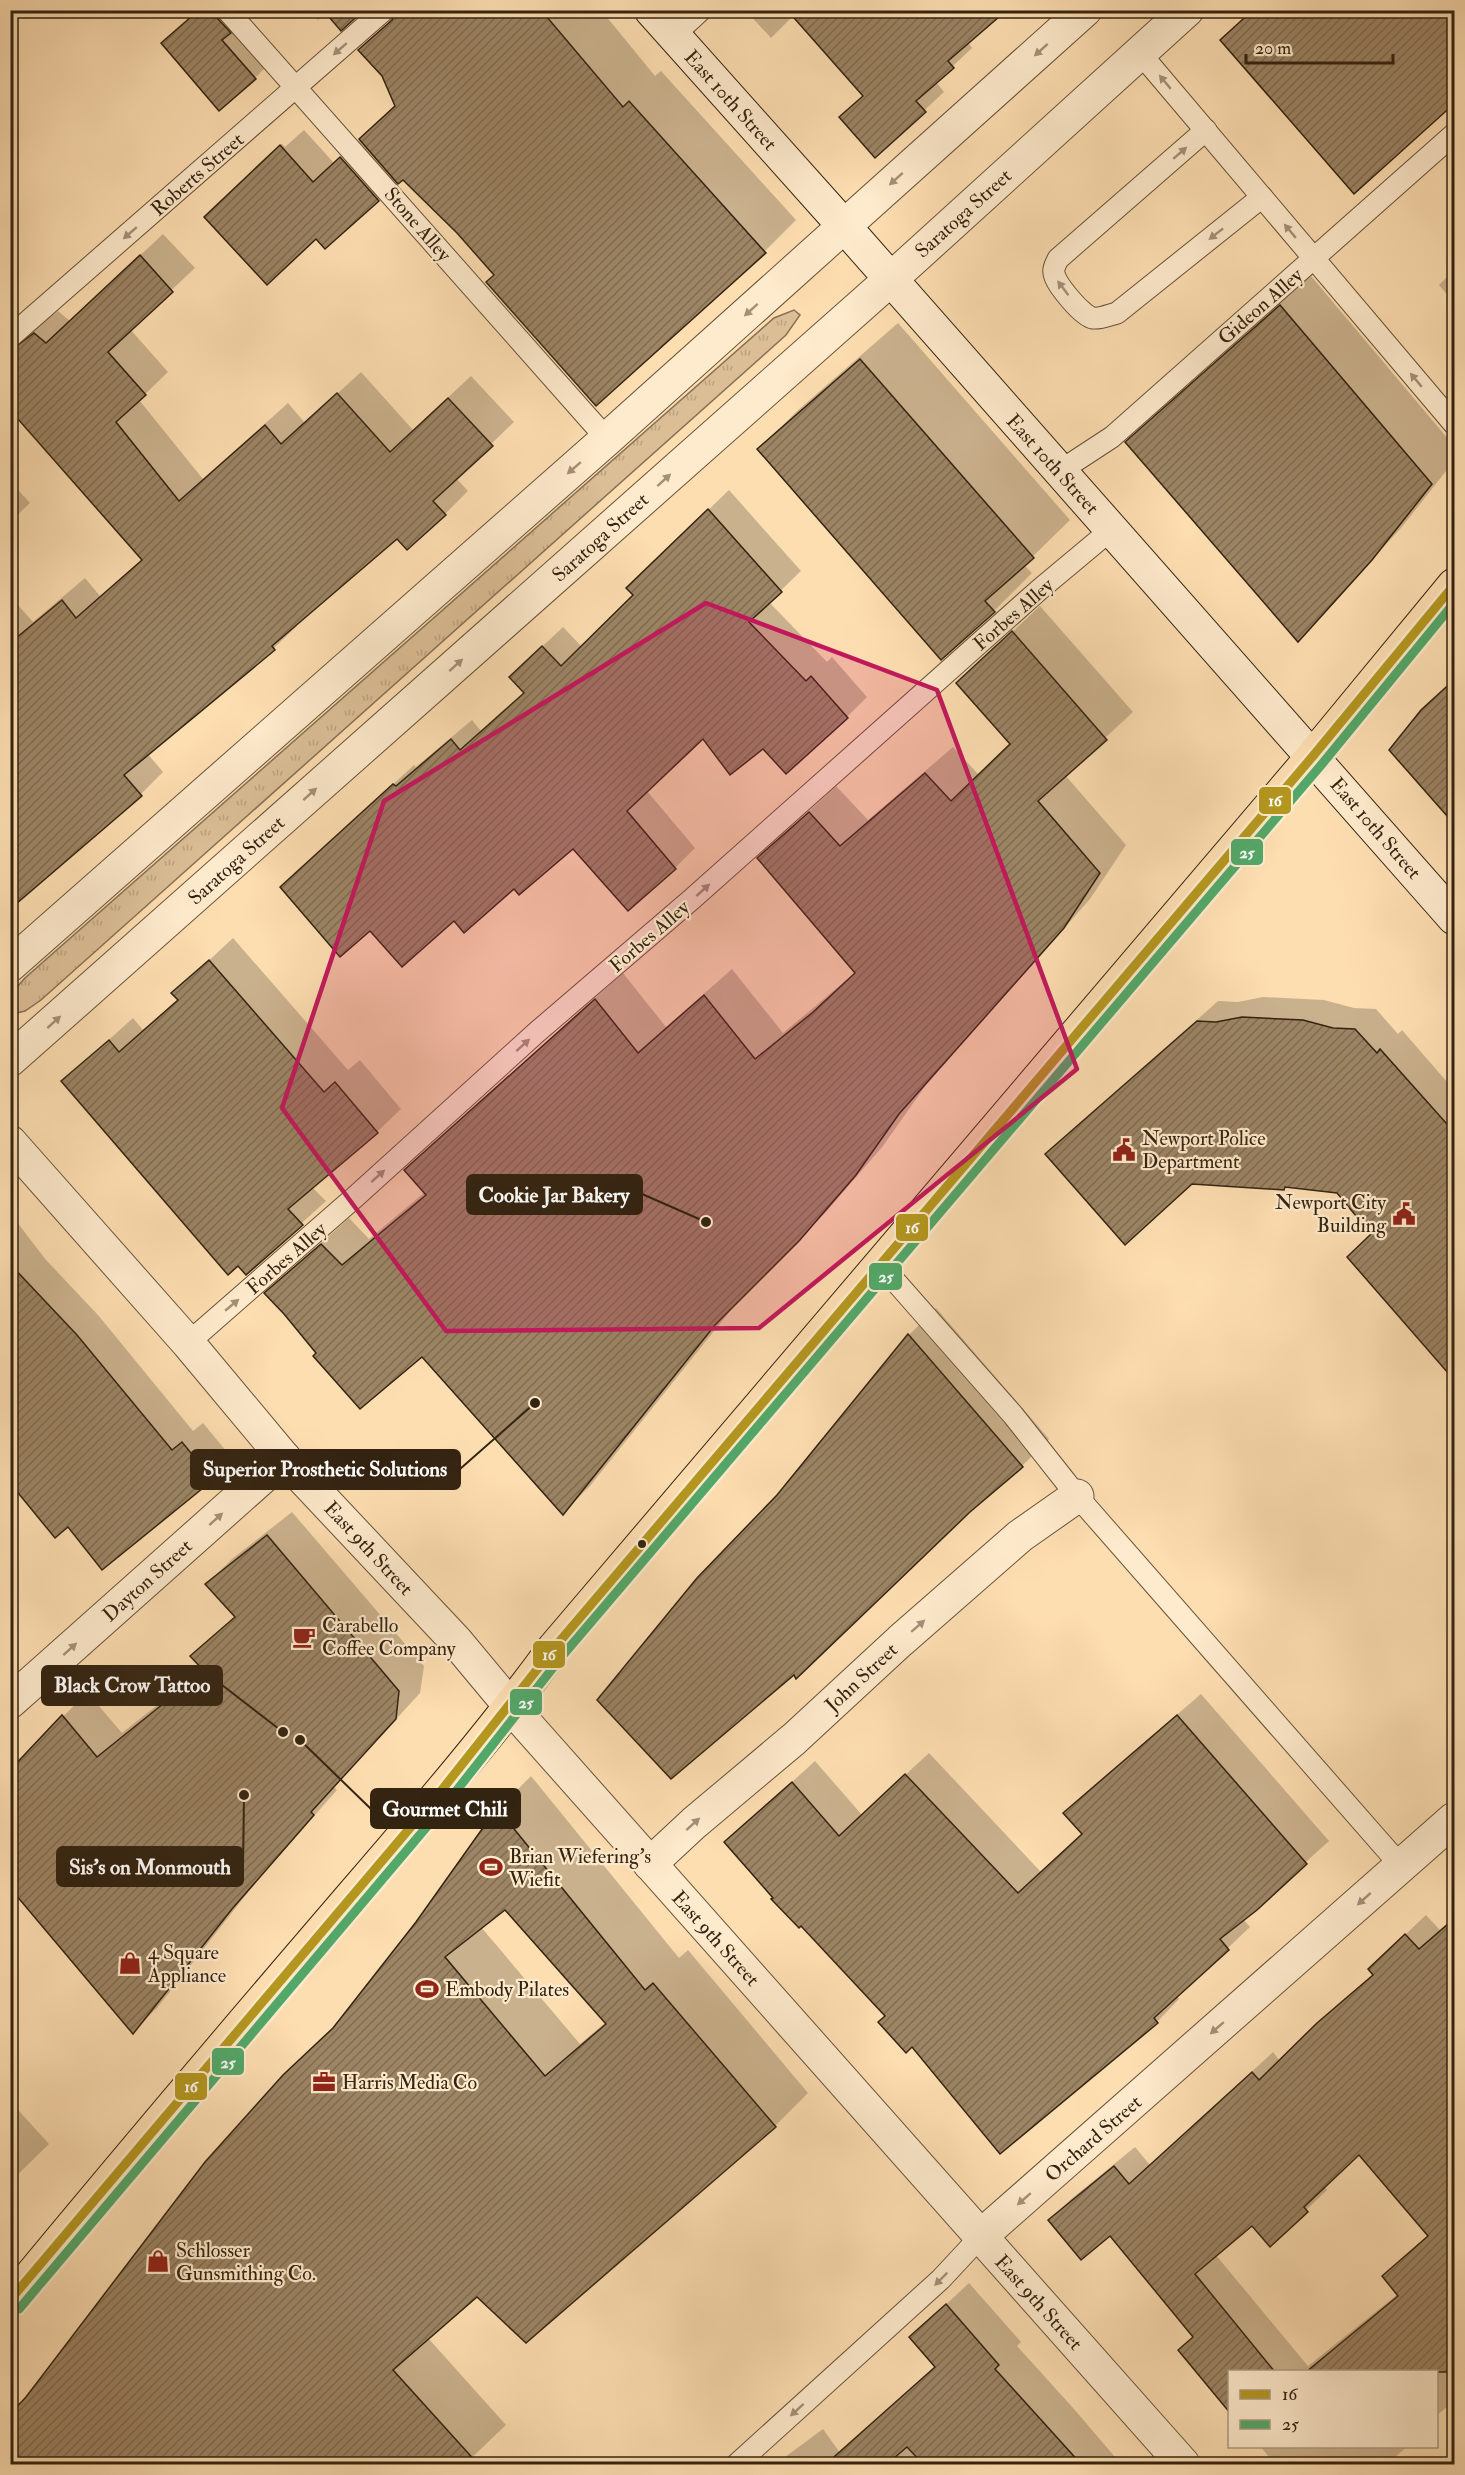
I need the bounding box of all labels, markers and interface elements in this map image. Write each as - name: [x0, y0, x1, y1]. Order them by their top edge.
- scale bar: [1246, 27, 1393, 65]
- text: 20 m: [1255, 37, 1291, 60]
- one-way arrow: [333, 42, 348, 55]
- one-way arrow: [1034, 43, 1049, 56]
- street label: East 10th Street: [679, 45, 783, 156]
- one-way arrow: [1158, 74, 1171, 90]
- street label: Roberts Street: [146, 127, 249, 222]
- one-way arrow: [1172, 147, 1187, 160]
- street label: Saratoga Street: [910, 163, 1017, 263]
- one-way arrow: [889, 172, 904, 185]
- street label: Stone Alley: [379, 182, 457, 267]
- one-way arrow: [1284, 223, 1297, 239]
- one-way arrow: [123, 226, 138, 239]
- one-way arrow: [1209, 227, 1224, 239]
- street label: Gideon Alley: [1213, 262, 1309, 350]
- one-way arrow: [1056, 280, 1069, 296]
- one-way arrow: [744, 303, 759, 316]
- one-way arrow: [1410, 373, 1423, 388]
- street label: East 10th Street: [1001, 409, 1105, 520]
- one-way arrow: [567, 461, 582, 474]
- one-way arrow: [656, 473, 672, 486]
- street label: Saratoga Street: [547, 487, 654, 587]
- street label: Forbes Alley: [968, 572, 1060, 656]
- one-way arrow: [448, 658, 463, 672]
- street label: East 10th Street: [1325, 772, 1427, 885]
- line badge: 16: [1258, 786, 1292, 815]
- one-way arrow: [302, 788, 317, 801]
- text: 16: [1268, 791, 1284, 811]
- street label: Saratoga Street: [183, 810, 290, 910]
- line badge: 25: [1230, 838, 1264, 866]
- text: 25: [1239, 843, 1256, 863]
- one-way arrow: [695, 883, 710, 897]
- street label: Forbes Alley: [604, 894, 696, 978]
- one-way arrow: [46, 1016, 61, 1029]
- one-way arrow: [515, 1039, 530, 1052]
- place label: Newport Police Department: [1142, 1126, 1266, 1175]
- public building icon: Newport Police Department: [1111, 1137, 1137, 1163]
- one-way arrow: [371, 1169, 386, 1183]
- callout: Cookie Jar Bakery: [467, 1175, 642, 1214]
- text: Cookie Jar Bakery: [478, 1182, 630, 1209]
- place label: Newport City Building: [1275, 1190, 1387, 1238]
- public building icon: Newport City Building: [1391, 1201, 1417, 1227]
- line badge: 16: [895, 1213, 929, 1242]
- street label: Forbes Alley: [241, 1216, 333, 1300]
- text: 16: [905, 1218, 921, 1238]
- line badge: 25: [868, 1262, 903, 1291]
- text: 25: [878, 1267, 895, 1287]
- one-way arrow: [224, 1299, 239, 1312]
- callout: Superior Prosthetic Solutions: [191, 1450, 460, 1489]
- text: Superior Prosthetic Solutions: [203, 1456, 447, 1483]
- street label: East 9th Street: [319, 1496, 419, 1601]
- one-way arrow: [208, 1512, 223, 1526]
- street label: Dayton Street: [97, 1533, 198, 1627]
- unlabelled marker: [636, 1538, 648, 1550]
- place label: Carabello Coffee Company: [322, 1613, 457, 1662]
- one-way arrow: [910, 1619, 925, 1632]
- cafe icon: Carabello Coffee Company: [291, 1624, 317, 1650]
- street label: John Street: [819, 1637, 903, 1718]
- line badge: 16: [532, 1640, 566, 1669]
- one-way arrow: [62, 1643, 77, 1656]
- text: 16: [542, 1645, 558, 1665]
- callout: Black Crow Tattoo: [42, 1666, 222, 1705]
- text: Black Crow Tattoo: [54, 1672, 210, 1699]
- line badge: 25: [509, 1688, 543, 1716]
- text: 25: [518, 1693, 535, 1713]
- callout: Gourmet Chili: [371, 1789, 520, 1828]
- text: Gourmet Chili: [382, 1796, 508, 1823]
- one-way arrow: [685, 1818, 700, 1831]
- place label: Brian Wiefering's Wiefit: [508, 1844, 651, 1892]
- callout: Sis's on Monmouth: [57, 1847, 243, 1886]
- text: Sis's on Monmouth: [69, 1854, 231, 1881]
- sports icon: Brian Wiefering's Wiefit: [478, 1854, 504, 1880]
- street label: East 9th Street: [666, 1885, 765, 1992]
- one-way arrow: [1357, 1892, 1372, 1905]
- place label: 4 Square Appliance: [147, 1940, 226, 1989]
- shop icon: 4 Square Appliance: [117, 1950, 143, 1976]
- sports icon: Embody Pilates: [414, 1976, 440, 2002]
- place label: Embody Pilates: [445, 1977, 569, 2002]
- one-way arrow: [1210, 2021, 1225, 2035]
- line badge: 25: [211, 2047, 245, 2076]
- text: 25: [220, 2053, 237, 2073]
- office icon: Harris Media Co: [311, 2069, 337, 2095]
- place label: Harris Media Co: [342, 2070, 477, 2095]
- line badge: 16: [174, 2072, 208, 2101]
- text: 16: [184, 2077, 200, 2097]
- street label: Orchard Street: [1040, 2089, 1147, 2187]
- one-way arrow: [1017, 2192, 1032, 2205]
- place label: Schlosser Gunsmithing Co.: [176, 2238, 316, 2286]
- shop icon: Schlosser Gunsmithing Co.: [145, 2248, 171, 2274]
- street label: East 9th Street: [989, 2249, 1088, 2356]
- one-way arrow: [934, 2272, 948, 2286]
- legend: [1228, 2370, 1438, 2448]
- text: 16: [1282, 2383, 1298, 2406]
- one-way arrow: [790, 2403, 805, 2416]
- text: 25: [1282, 2413, 1299, 2436]

